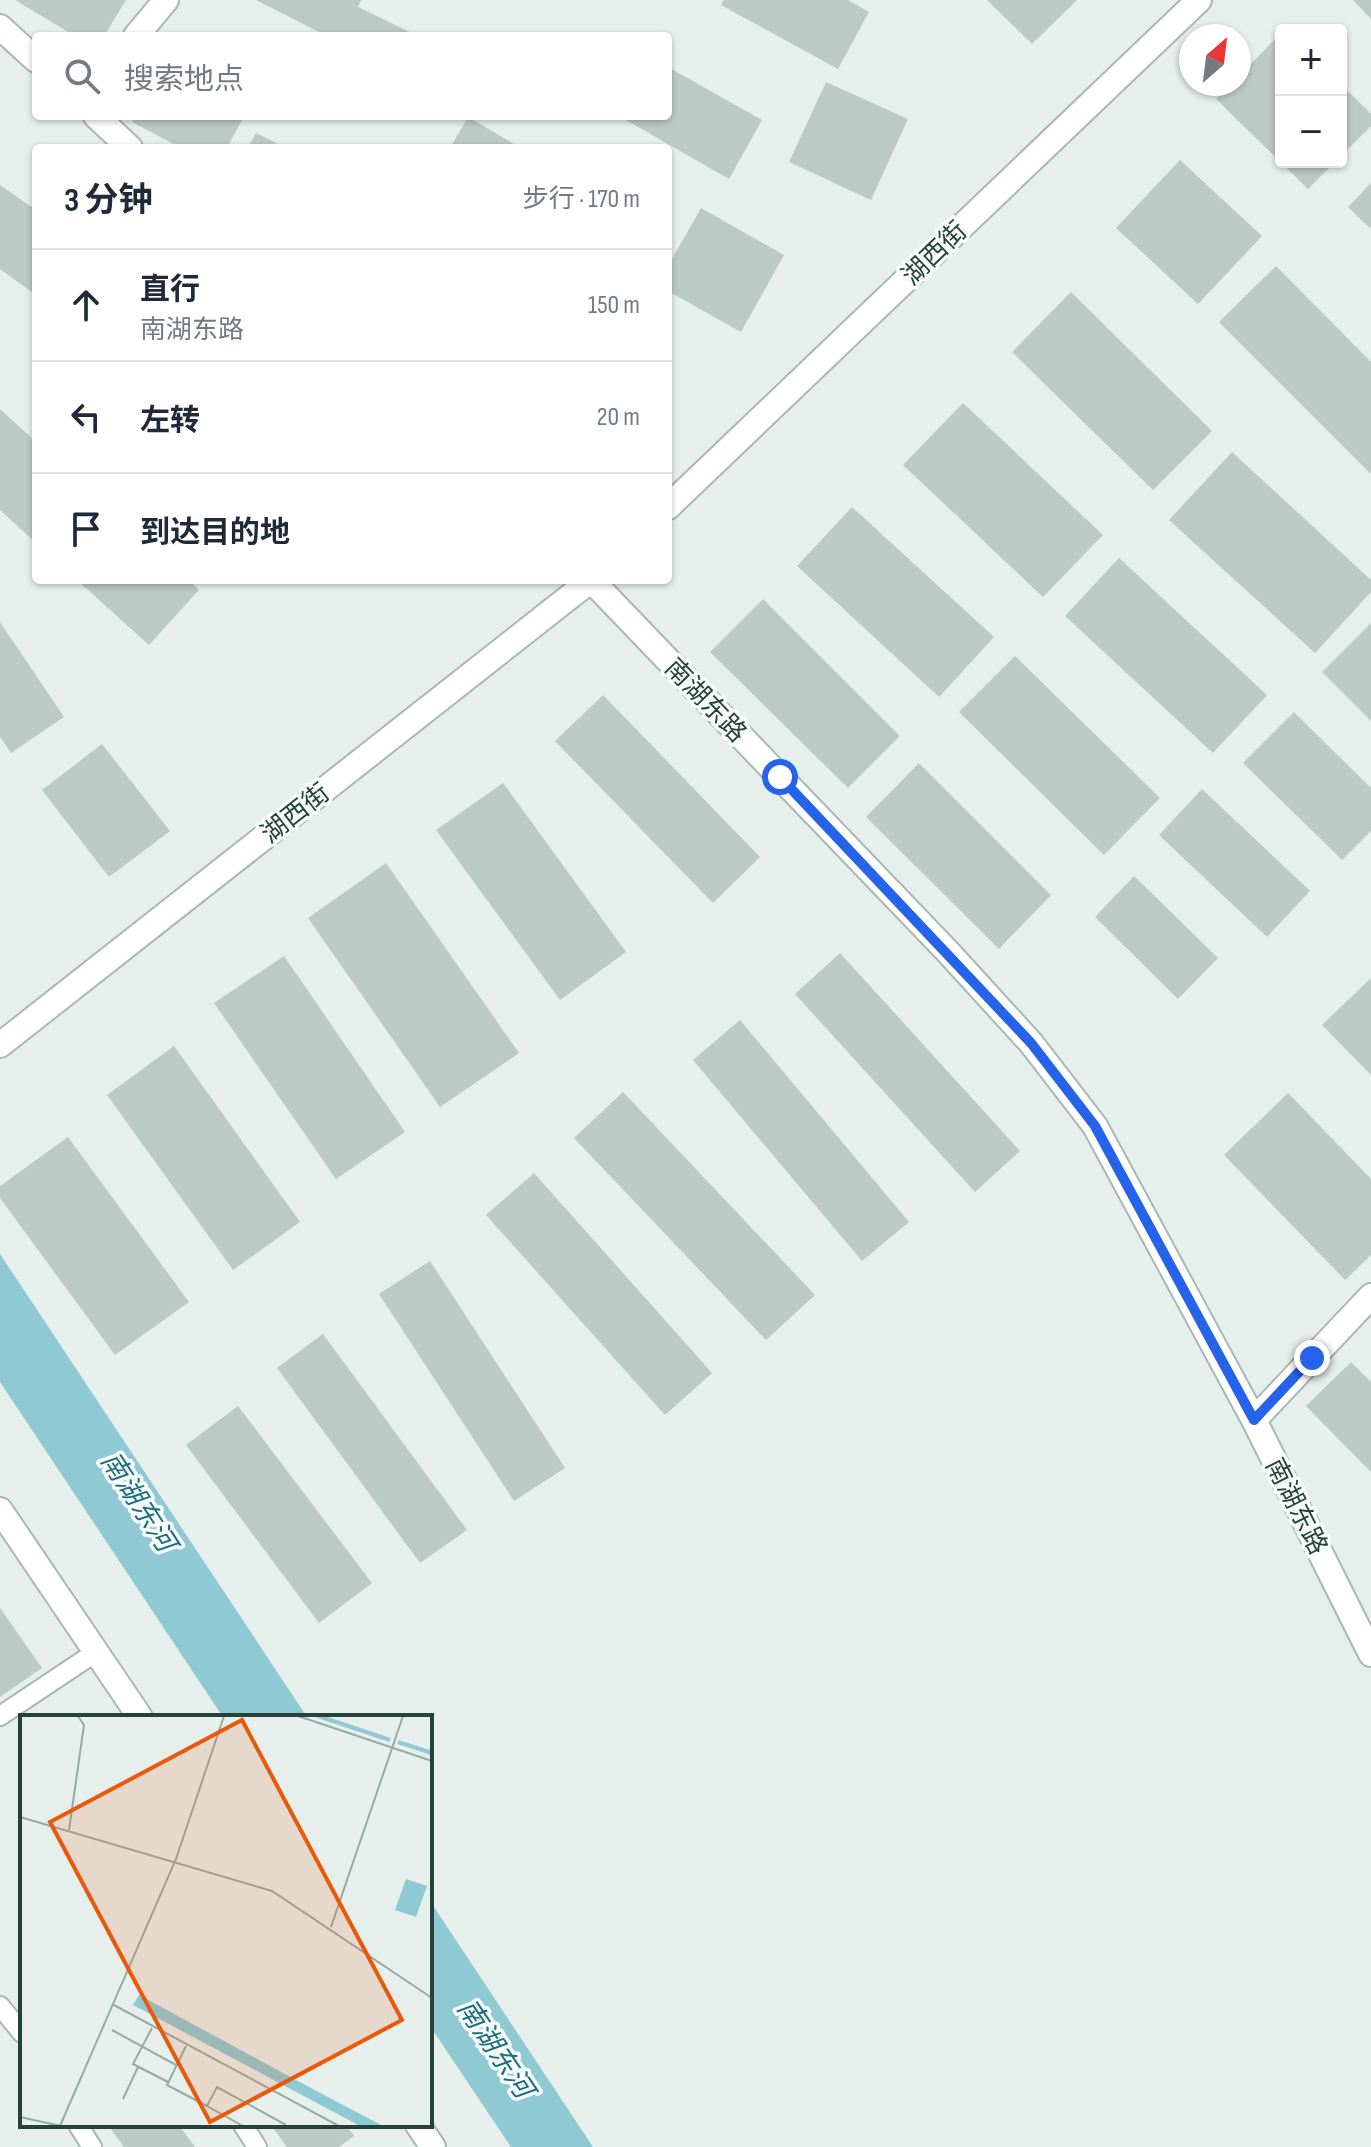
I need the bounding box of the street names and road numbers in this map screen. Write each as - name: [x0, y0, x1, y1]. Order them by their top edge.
- street label: 湖西街: [896, 216, 974, 292]
- street label: 南湖东路: [658, 653, 752, 749]
- street label: 湖西街: [256, 778, 336, 850]
- street label: 南湖东路: [1258, 1453, 1333, 1560]

